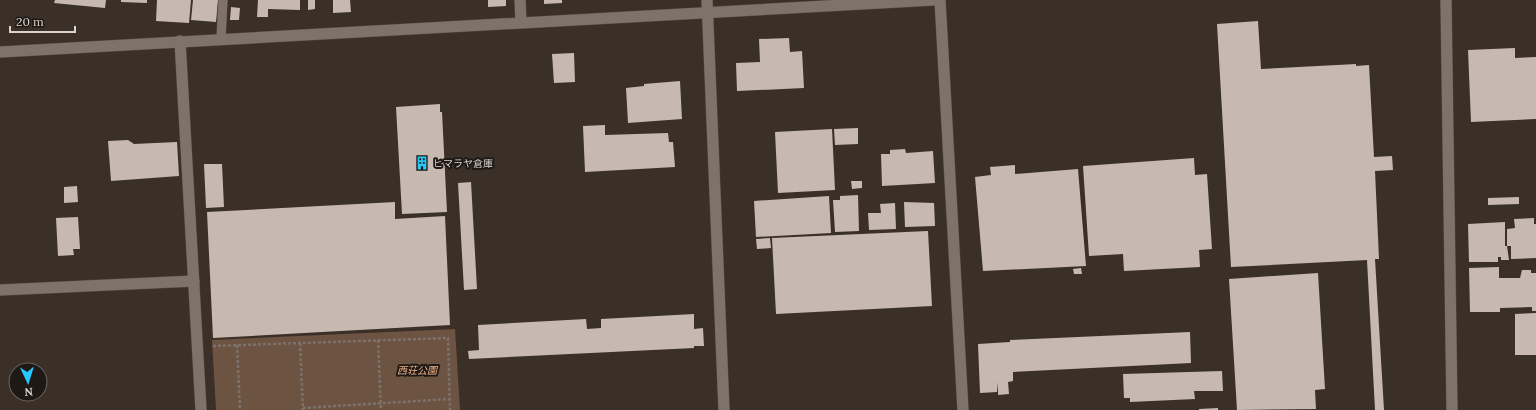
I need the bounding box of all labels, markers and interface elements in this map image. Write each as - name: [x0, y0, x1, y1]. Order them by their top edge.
- scale bar: [10, 8, 75, 34]
- text: 20 m: [16, 14, 44, 29]
- building icon: ヒマラヤ倉庫: [414, 155, 430, 171]
- place label: ヒマラヤ倉庫: [433, 157, 493, 170]
- north arrow: [8, 362, 48, 402]
- park label: 西荘公園: [397, 364, 439, 377]
- text: N: [23, 385, 33, 399]

